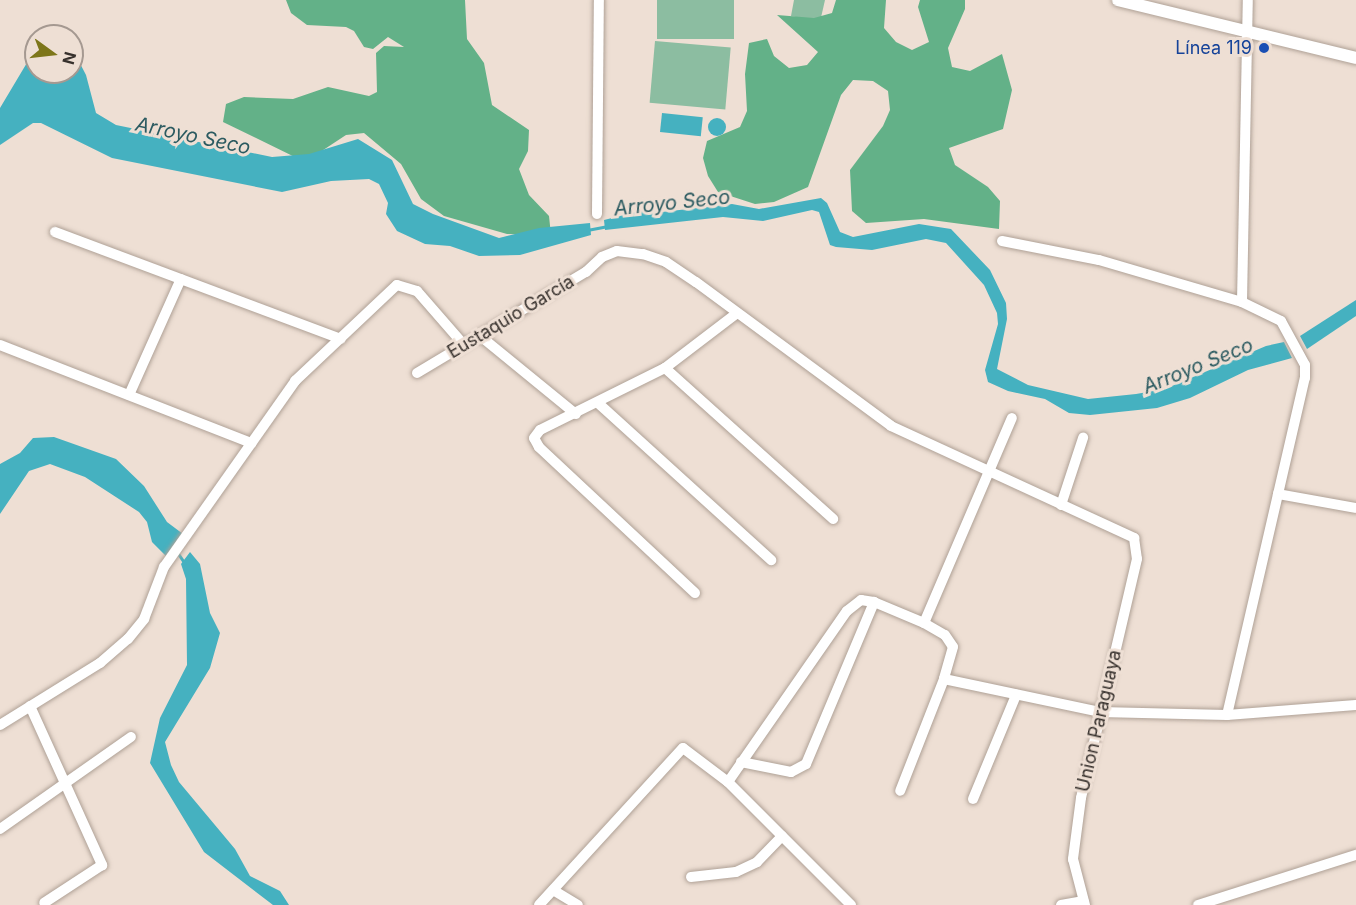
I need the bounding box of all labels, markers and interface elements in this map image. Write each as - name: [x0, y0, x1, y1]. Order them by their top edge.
- north arrow: [24, 24, 84, 84]
- place label: Línea 119: [1175, 37, 1252, 59]
- marker: Línea 119: [1257, 41, 1271, 55]
- text: N: [58, 50, 81, 67]
- water label: Arroyo Seco: [133, 112, 253, 160]
- water label: Arroyo Seco: [613, 185, 731, 221]
- street label: Eustaquio García: [444, 271, 578, 363]
- water label: Arroyo Seco: [1139, 333, 1257, 399]
- street label: Union Paraguaya: [1072, 648, 1126, 794]

